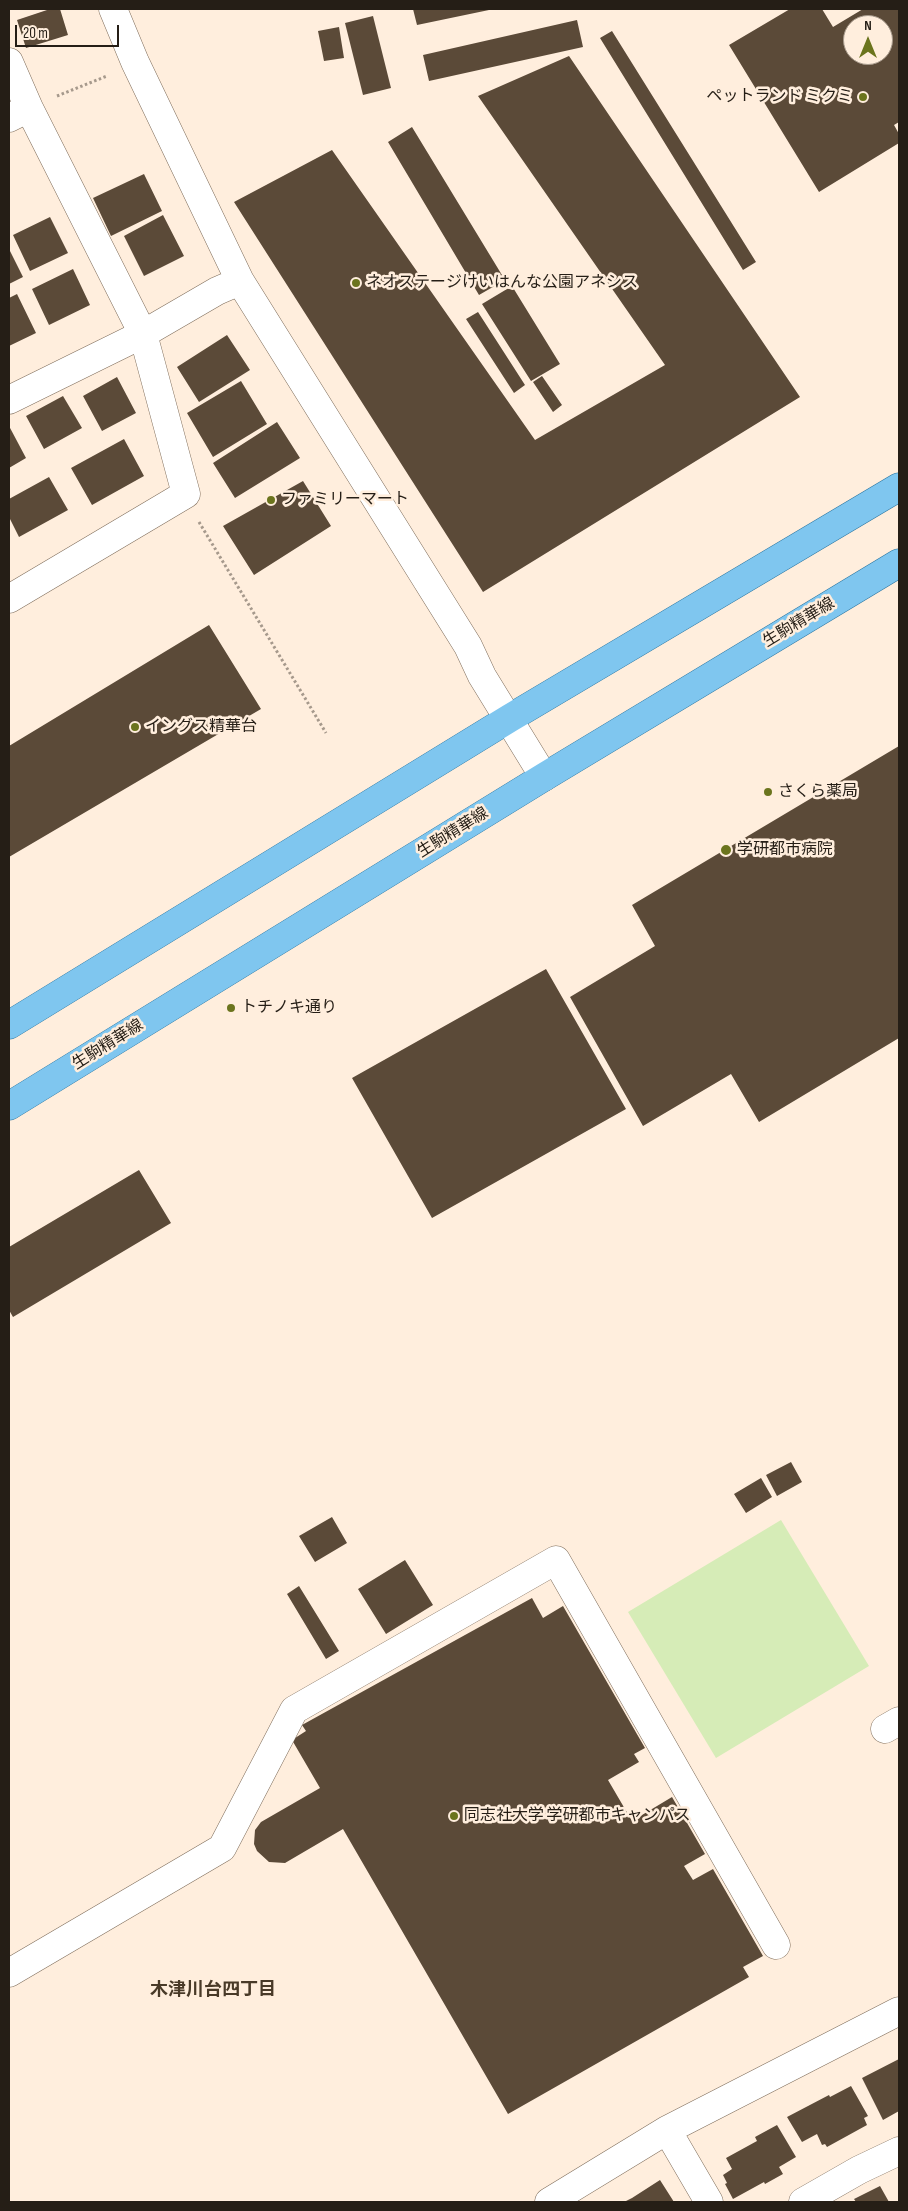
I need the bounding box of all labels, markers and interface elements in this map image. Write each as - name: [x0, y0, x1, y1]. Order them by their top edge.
- scale bar: [18, 15, 121, 47]
- north arrow: [843, 15, 893, 65]
- text: N: [864, 17, 872, 34]
- text: 20 m: [23, 24, 48, 43]
- place label: ペットランド ミクミ: [706, 87, 853, 107]
- marker: ペットランド ミクミ: [857, 91, 869, 103]
- place label: ネオステージけいはんな公園アネシス: [366, 273, 638, 293]
- marker: ネオステージけいはんな公園アネシス: [350, 277, 362, 289]
- place label: ファミリーマート: [281, 490, 409, 510]
- marker: ファミリーマート: [265, 494, 277, 506]
- street label: 生駒精華線: [760, 594, 838, 652]
- place label: イングス精華台: [145, 717, 257, 737]
- marker: イングス精華台: [129, 721, 141, 733]
- place label: さくら薬局: [778, 782, 858, 802]
- marker: さくら薬局: [762, 786, 774, 798]
- street label: 生駒精華線: [414, 804, 492, 862]
- place label: 学研都市病院: [737, 840, 833, 860]
- marker: 学研都市病院: [719, 843, 733, 857]
- place label: トチノキ通り: [241, 998, 337, 1018]
- marker: トチノキ通り: [225, 1002, 237, 1014]
- street label: 生駒精華線: [69, 1016, 147, 1074]
- place label: 同志社大学 学研都市キャンパス: [464, 1806, 691, 1826]
- marker: 同志社大学 学研都市キャンパス: [448, 1810, 460, 1822]
- district label: 木津川台四丁目: [150, 1979, 276, 2001]

